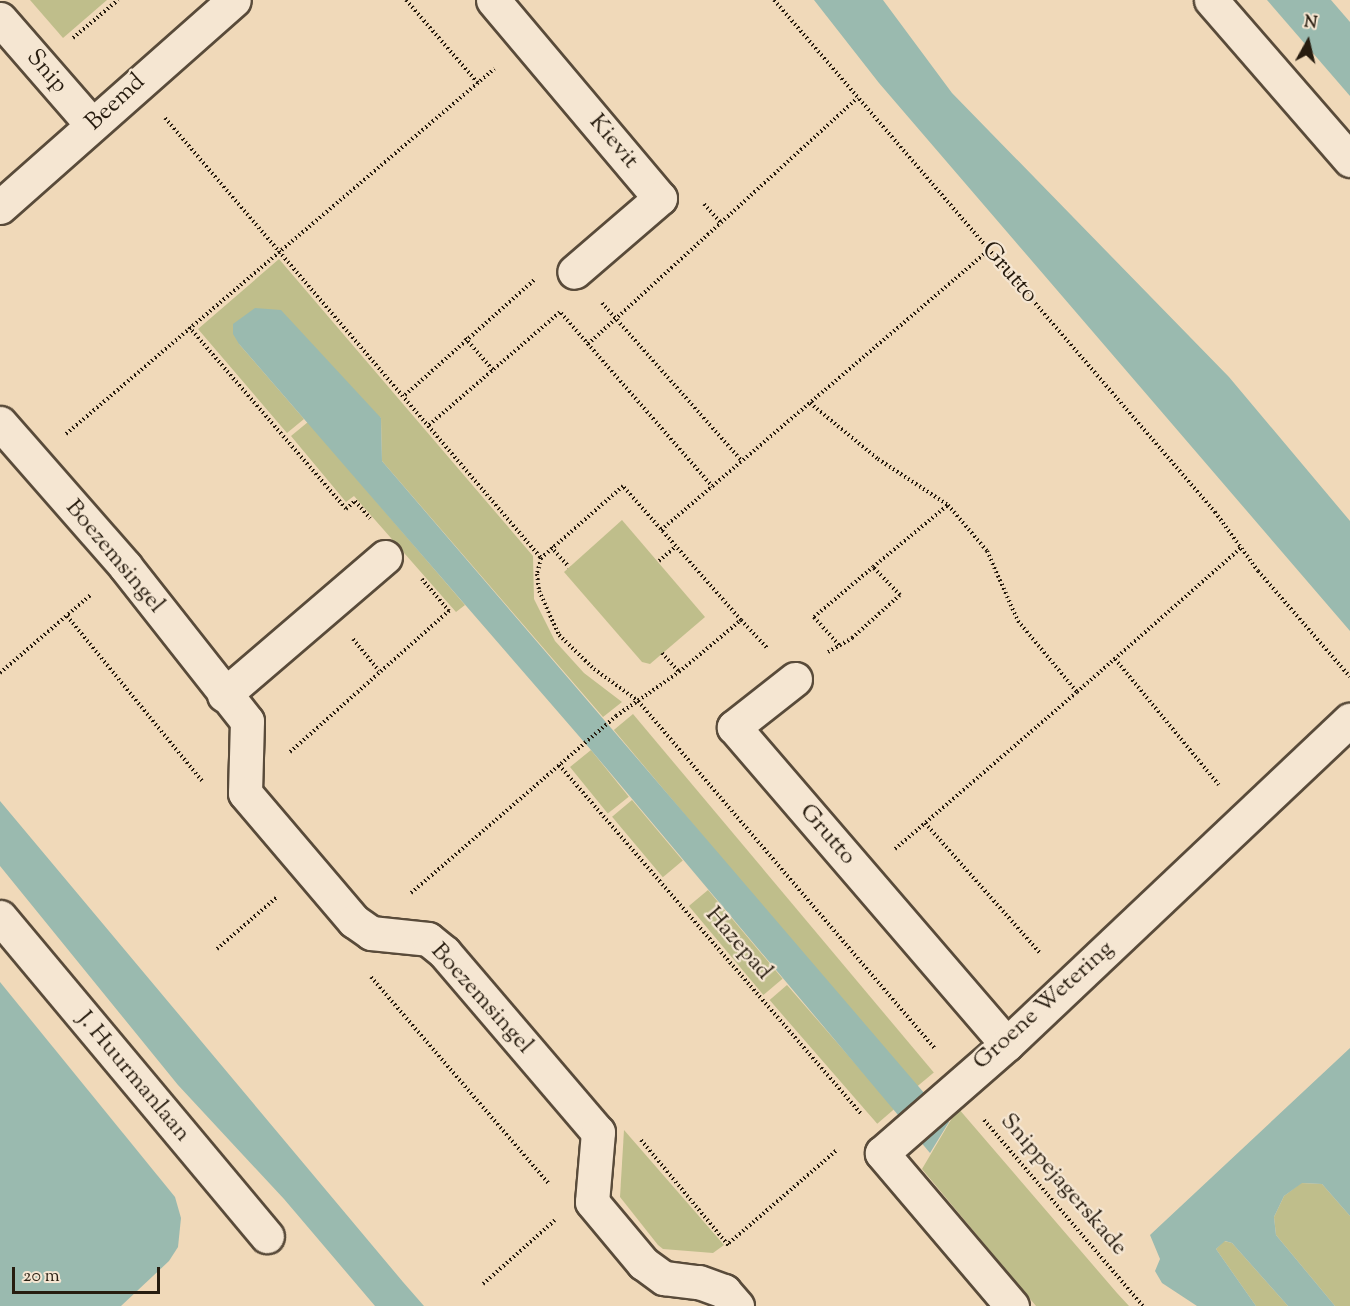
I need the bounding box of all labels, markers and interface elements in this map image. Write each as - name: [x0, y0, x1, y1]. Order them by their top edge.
- text: N: [1303, 11, 1319, 36]
- north arrow: [1278, 12, 1338, 72]
- street label: Snip: [19, 44, 73, 100]
- street label: Beemd: [80, 68, 152, 138]
- street label: Kievit: [582, 109, 644, 175]
- street label: Grutto: [975, 236, 1043, 310]
- street label: Boezemsingel: [58, 494, 170, 620]
- street label: Grutto: [793, 798, 861, 872]
- street label: Hazepad: [698, 901, 778, 987]
- street label: Groene Wetering: [968, 935, 1120, 1077]
- street label: Boezemsingel: [424, 938, 538, 1060]
- street label: J. Huurmanlaan: [70, 1006, 196, 1148]
- street label: Snippejagerskade: [993, 1108, 1133, 1262]
- scale bar: [15, 1255, 164, 1293]
- text: 20 m: [23, 1264, 60, 1290]

